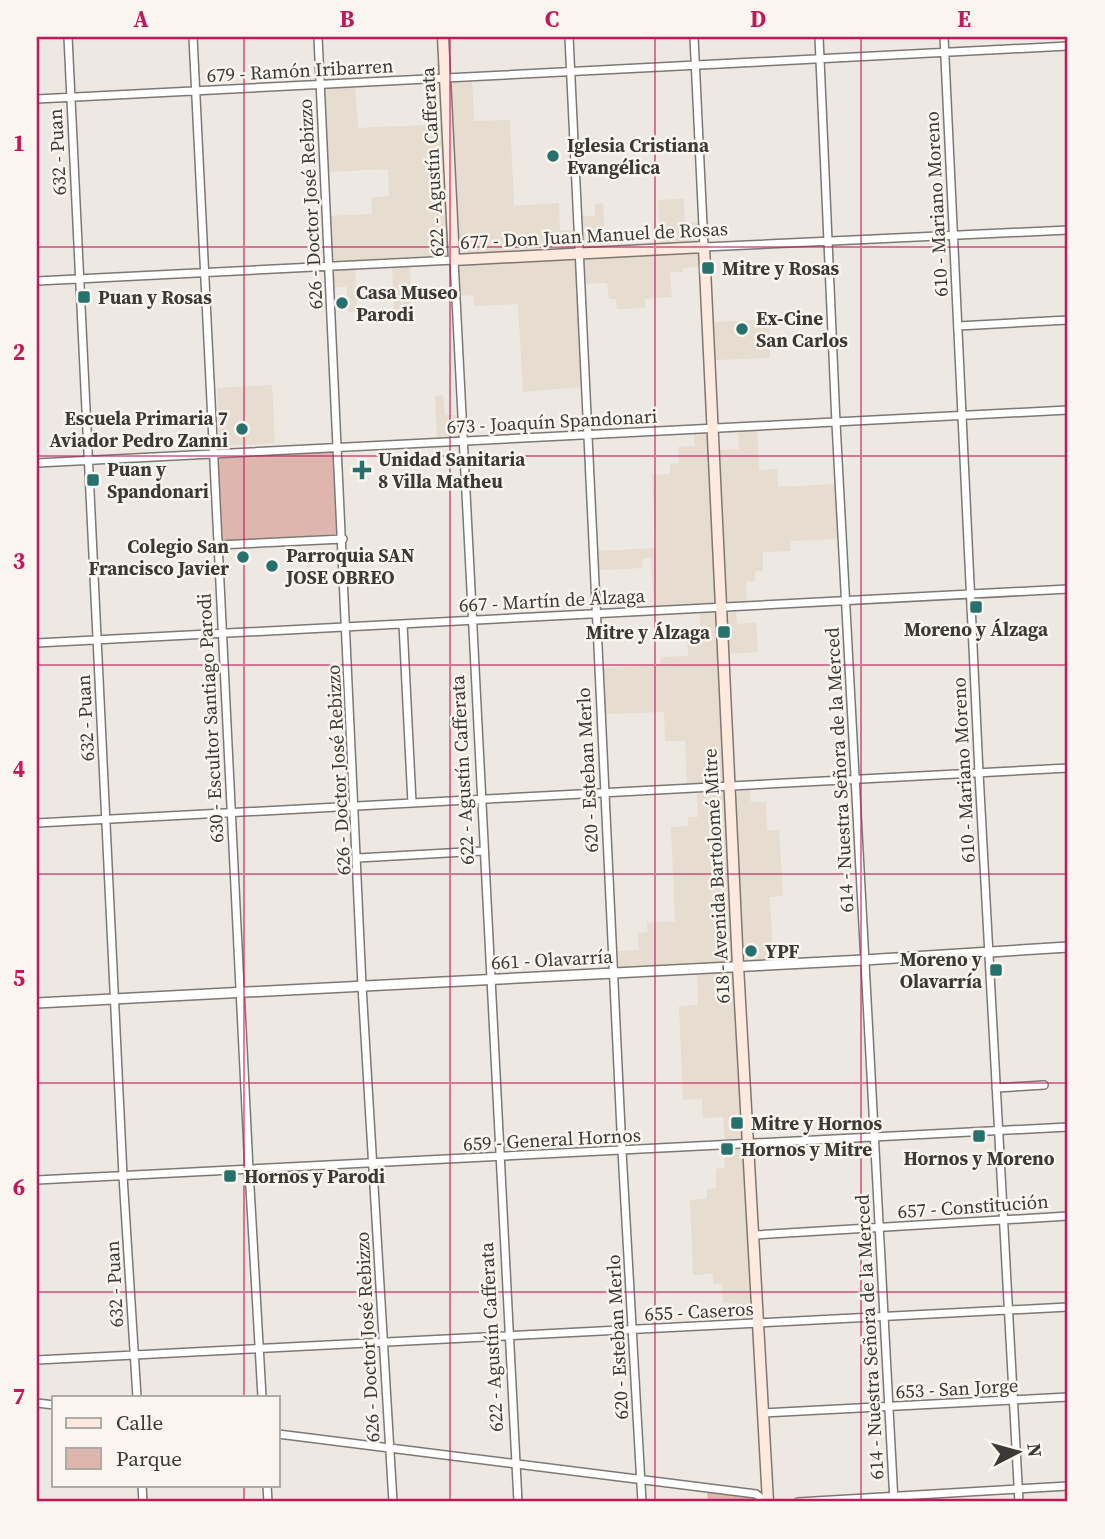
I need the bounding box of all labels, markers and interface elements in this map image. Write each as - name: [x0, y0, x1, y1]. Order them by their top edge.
- text: A: [133, 3, 149, 35]
- text: B: [340, 3, 355, 35]
- text: C: [545, 3, 559, 35]
- text: D: [750, 3, 766, 35]
- text: E: [957, 3, 971, 35]
- street label: 679 - Ramón Iribarren: [206, 52, 394, 88]
- street label: 622 - Agustín Cafferata: [414, 66, 450, 257]
- street label: 626 - Doctor José Rebizzo: [291, 98, 329, 310]
- street label: 632 - Puan: [42, 108, 72, 196]
- street label: 610 - Mariano Moreno: [918, 110, 954, 298]
- text: 1: [13, 127, 25, 159]
- place label: Iglesia Cristiana Evangélica: [567, 132, 710, 180]
- marker: Iglesia Cristiana Evangélica: [545, 148, 561, 164]
- street label: 677 - Don Juan Manuel de Rosas: [459, 215, 729, 255]
- place label: Mitre y Rosas: [722, 255, 840, 281]
- marker: Mitre y Rosas: [700, 260, 716, 276]
- place label: Casa Museo Parodi: [356, 279, 458, 327]
- place label: Puan y Rosas: [98, 284, 212, 310]
- marker: Puan y Rosas: [76, 289, 92, 305]
- marker: Casa Museo Parodi: [334, 295, 350, 311]
- place label: Ex-Cine San Carlos: [756, 305, 848, 353]
- marker: Ex-Cine San Carlos: [734, 321, 750, 337]
- text: 2: [13, 336, 25, 368]
- street label: 673 - Joaquín Spandonari: [446, 402, 658, 440]
- place label: Escuela Primaria 7 Aviador Pedro Zanni: [49, 405, 228, 453]
- marker: Escuela Primaria 7 Aviador Pedro Zanni: [234, 421, 250, 437]
- place label: Unidad Sanitaria 8 Villa Matheu: [378, 446, 526, 494]
- place label: Puan y Spandonari: [107, 456, 209, 504]
- marker: Unidad Sanitaria 8 Villa Matheu: [352, 460, 372, 480]
- marker: Puan y Spandonari: [85, 472, 101, 488]
- place label: Colegio San Francisco Javier: [89, 533, 229, 581]
- place label: Parroquia SAN JOSE OBREO: [285, 542, 415, 590]
- text: 3: [13, 545, 25, 577]
- marker: Colegio San Francisco Javier: [235, 549, 251, 565]
- marker: Parroquia SAN JOSE OBREO: [264, 558, 280, 574]
- street label: 667 - Martín de Álzaga: [458, 582, 646, 618]
- street label: 630 - Escultor Santiago Parodi: [190, 592, 230, 844]
- marker: Moreno y Álzaga: [968, 599, 984, 615]
- place label: Moreno y Álzaga: [904, 616, 1049, 642]
- place label: Mitre y Álzaga: [586, 619, 711, 645]
- marker: Mitre y Álzaga: [716, 624, 732, 640]
- street label: 614 - Nuestra Señora de la Merced: [819, 627, 859, 913]
- street label: 626 - Doctor José Rebizzo: [319, 664, 357, 876]
- street label: 632 - Puan: [70, 674, 100, 762]
- street label: 622 - Agustín Cafferata: [444, 674, 480, 865]
- street label: 610 - Mariano Moreno: [945, 676, 981, 864]
- street label: 620 - Esteban Merlo: [570, 687, 604, 853]
- street label: 618 - Avenida Bartolomé Mitre: [696, 748, 736, 1004]
- text: 4: [13, 753, 25, 785]
- place label: YPF: [765, 938, 799, 964]
- street label: 661 - Olavarría: [491, 943, 614, 975]
- marker: YPF: [743, 943, 759, 959]
- place label: Moreno y Olavarría: [900, 946, 983, 994]
- text: 5: [13, 962, 25, 994]
- marker: Moreno y Olavarría: [988, 962, 1004, 978]
- place label: Mitre y Hornos: [751, 1110, 883, 1136]
- marker: Mitre y Hornos: [729, 1115, 745, 1131]
- street label: 659 - General Hornos: [462, 1121, 642, 1157]
- marker: Hornos y Moreno: [971, 1128, 987, 1144]
- place label: Hornos y Mitre: [741, 1136, 872, 1162]
- marker: Hornos y Mitre: [719, 1141, 735, 1157]
- place label: Hornos y Moreno: [903, 1145, 1055, 1171]
- place label: Hornos y Parodi: [244, 1163, 385, 1189]
- marker: Hornos y Parodi: [222, 1168, 238, 1184]
- text: 6: [13, 1171, 25, 1203]
- street label: 657 - Constitución: [897, 1188, 1049, 1224]
- street label: 614 - Nuestra Señora de la Merced: [849, 1194, 889, 1480]
- street label: 626 - Doctor José Rebizzo: [348, 1231, 386, 1443]
- street label: 632 - Puan: [99, 1240, 129, 1328]
- street label: 622 - Agustín Cafferata: [473, 1241, 509, 1432]
- street label: 620 - Esteban Merlo: [600, 1254, 634, 1420]
- street label: 655 - Caseros: [644, 1295, 754, 1327]
- street label: 653 - San Jorge: [895, 1372, 1019, 1404]
- text: 7: [13, 1380, 25, 1412]
- legend: [52, 1396, 280, 1486]
- text: Calle: [116, 1408, 163, 1437]
- north arrow: [982, 1416, 1052, 1486]
- text: N: [1021, 1442, 1049, 1459]
- text: Parque: [116, 1444, 182, 1473]

